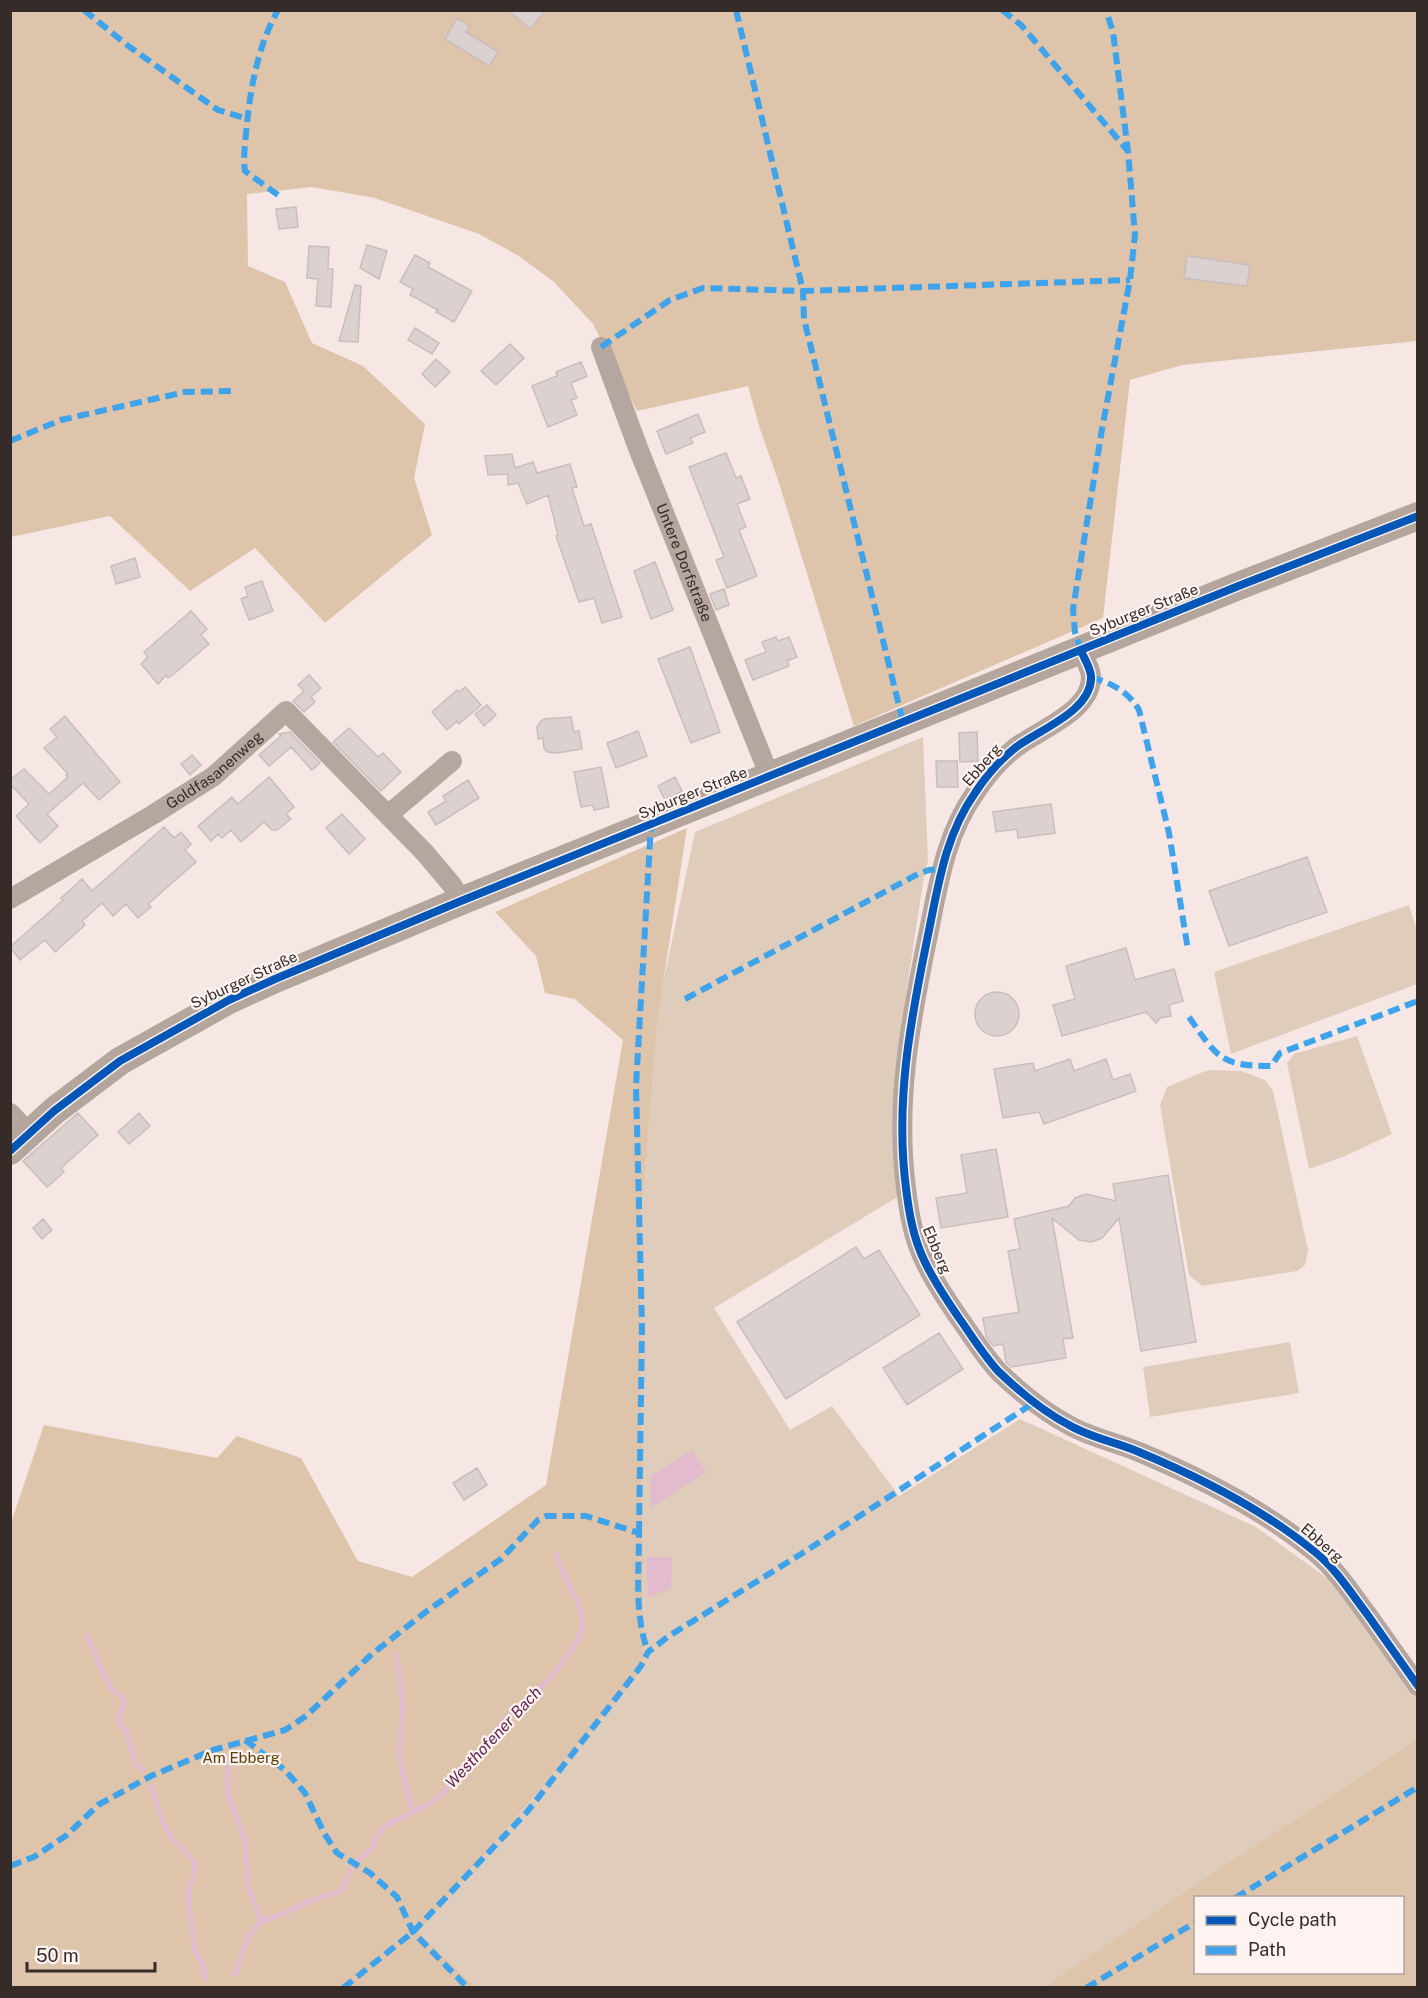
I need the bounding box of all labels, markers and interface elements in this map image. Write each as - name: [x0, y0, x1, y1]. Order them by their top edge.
- street label: Untere Dorfstraße: [653, 501, 716, 624]
- street label: Syburger Straße: [1087, 580, 1201, 639]
- street label: Goldfasanenweg: [163, 727, 266, 812]
- street label: Ebberg: [959, 740, 1005, 789]
- street label: Syburger Straße: [636, 763, 750, 822]
- street label: Syburger Straße: [188, 947, 300, 1012]
- street label: Ebberg: [920, 1223, 955, 1276]
- street label: Ebberg: [1298, 1520, 1347, 1566]
- water label: Westhofener Bach: [441, 1683, 545, 1792]
- park label: Am Ebberg: [202, 1749, 280, 1766]
- legend: [1194, 1896, 1404, 1974]
- text: Cycle path: [1248, 1909, 1337, 1930]
- scale bar: [27, 1935, 154, 1973]
- text: Path: [1248, 1939, 1286, 1960]
- text: 50 m: [36, 1945, 79, 1966]

